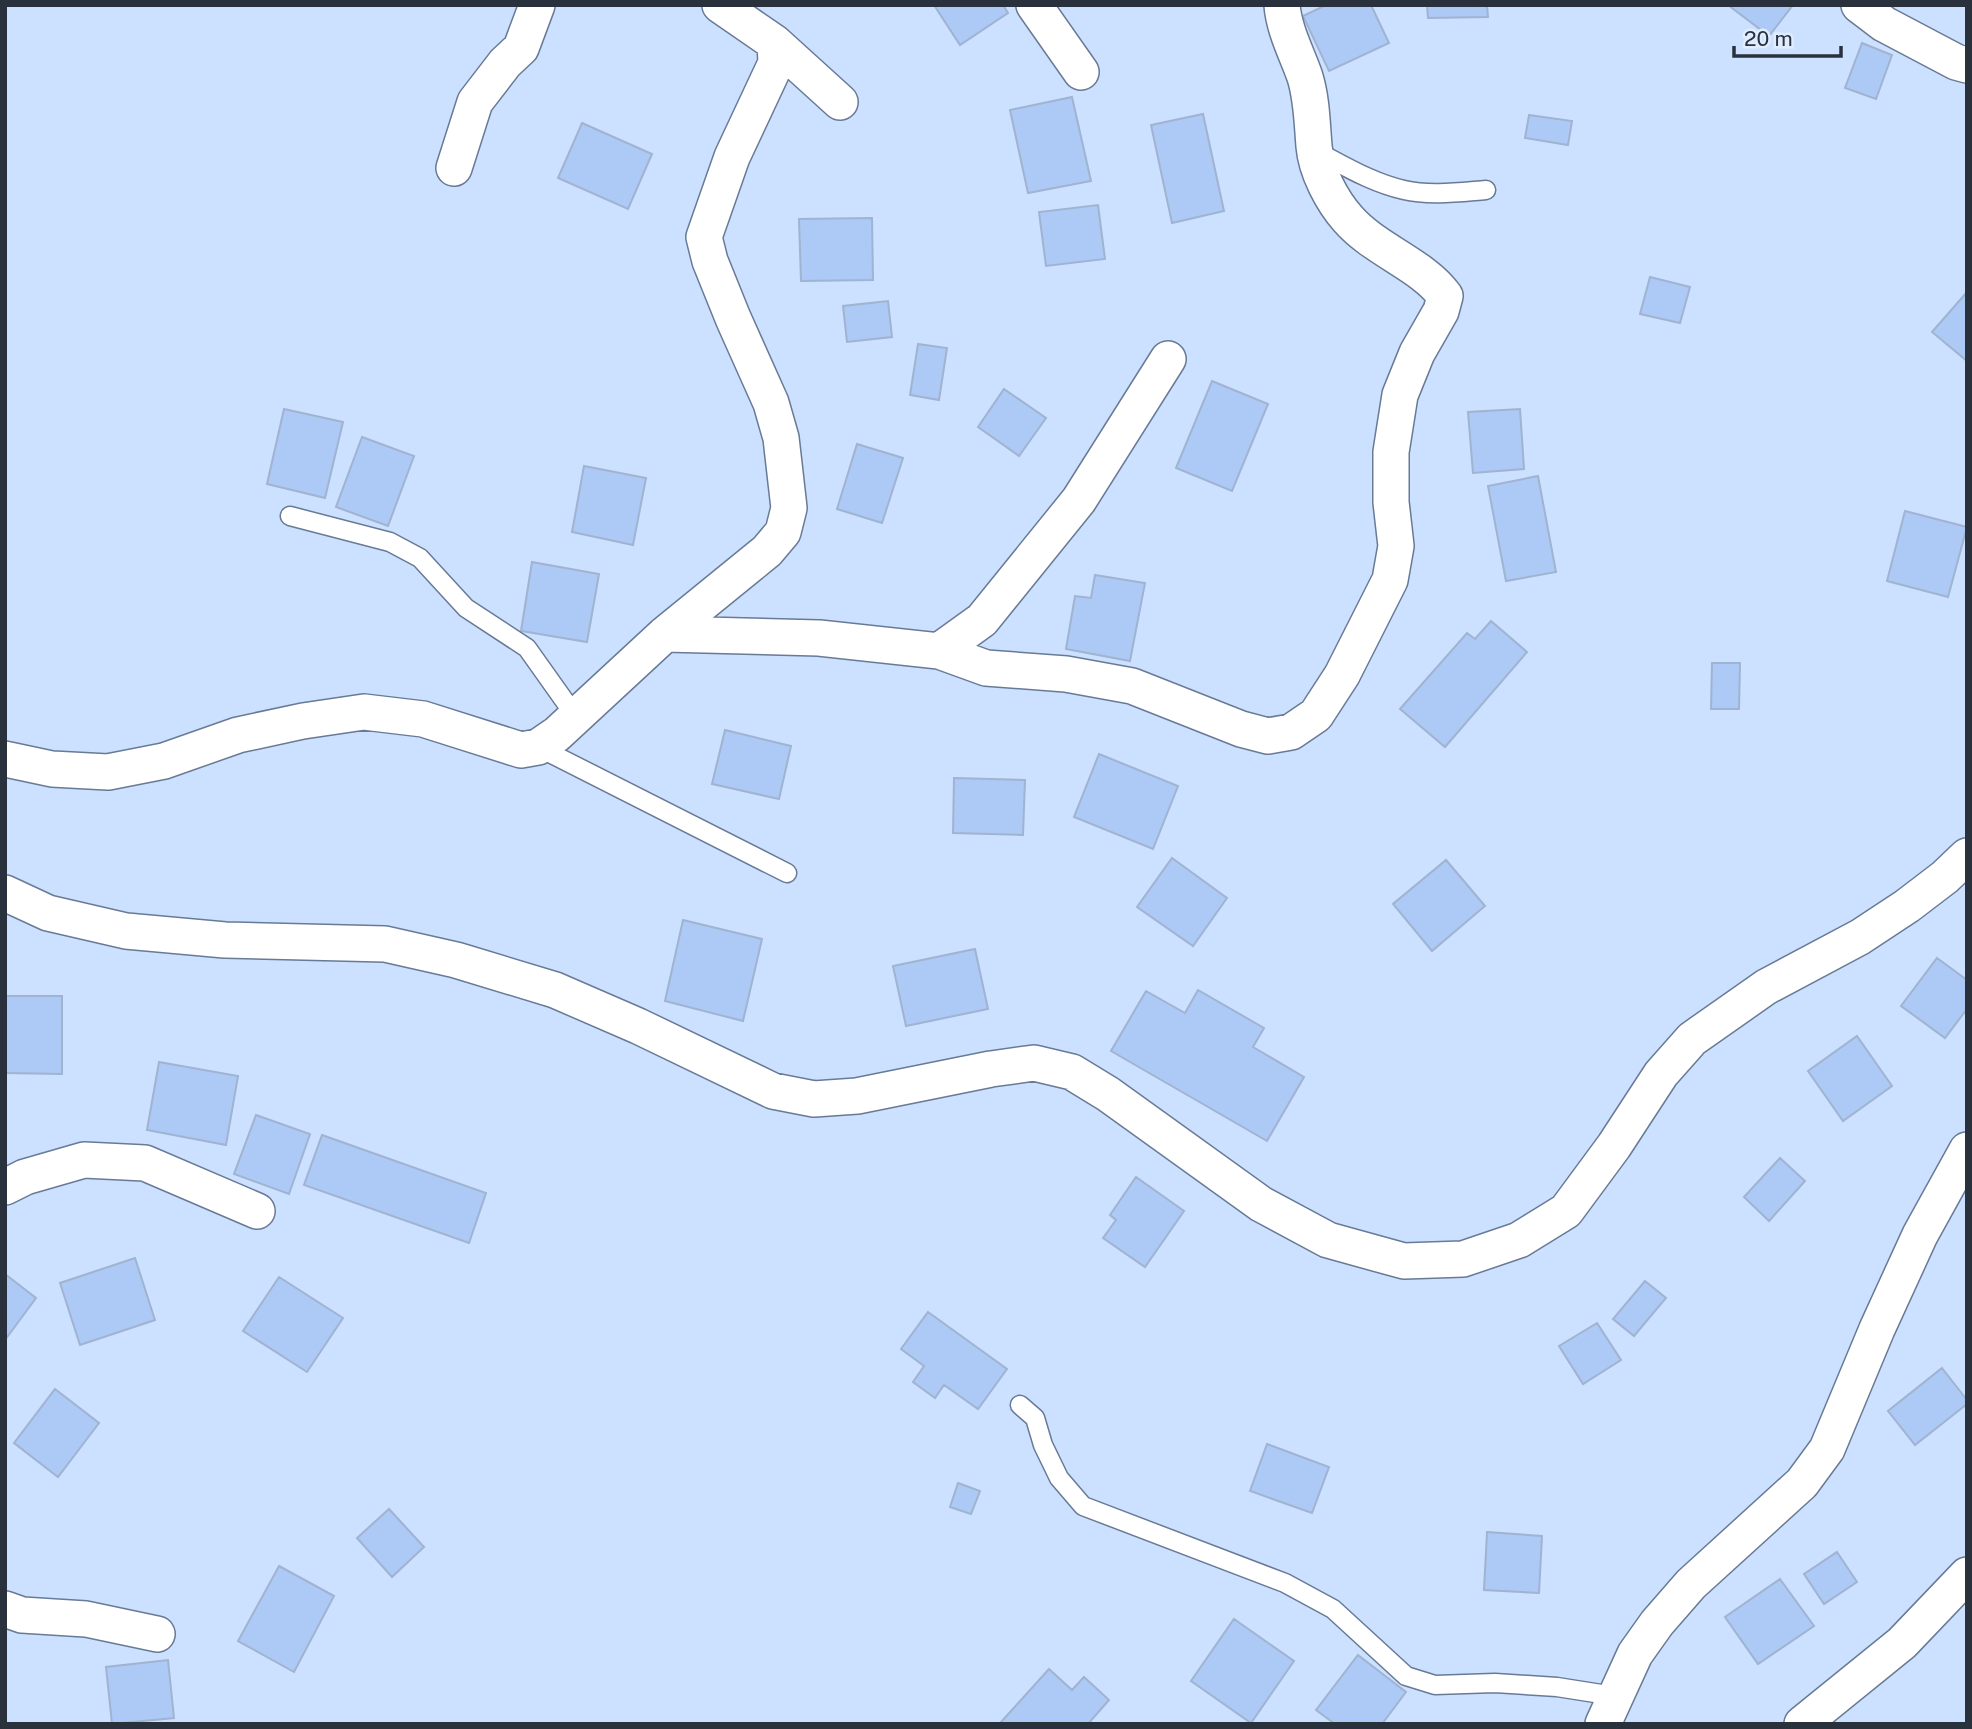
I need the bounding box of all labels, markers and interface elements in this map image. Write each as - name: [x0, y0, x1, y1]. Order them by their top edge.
- scale bar: [1734, 14, 1841, 58]
- text: 20 m: [1744, 26, 1793, 51]

